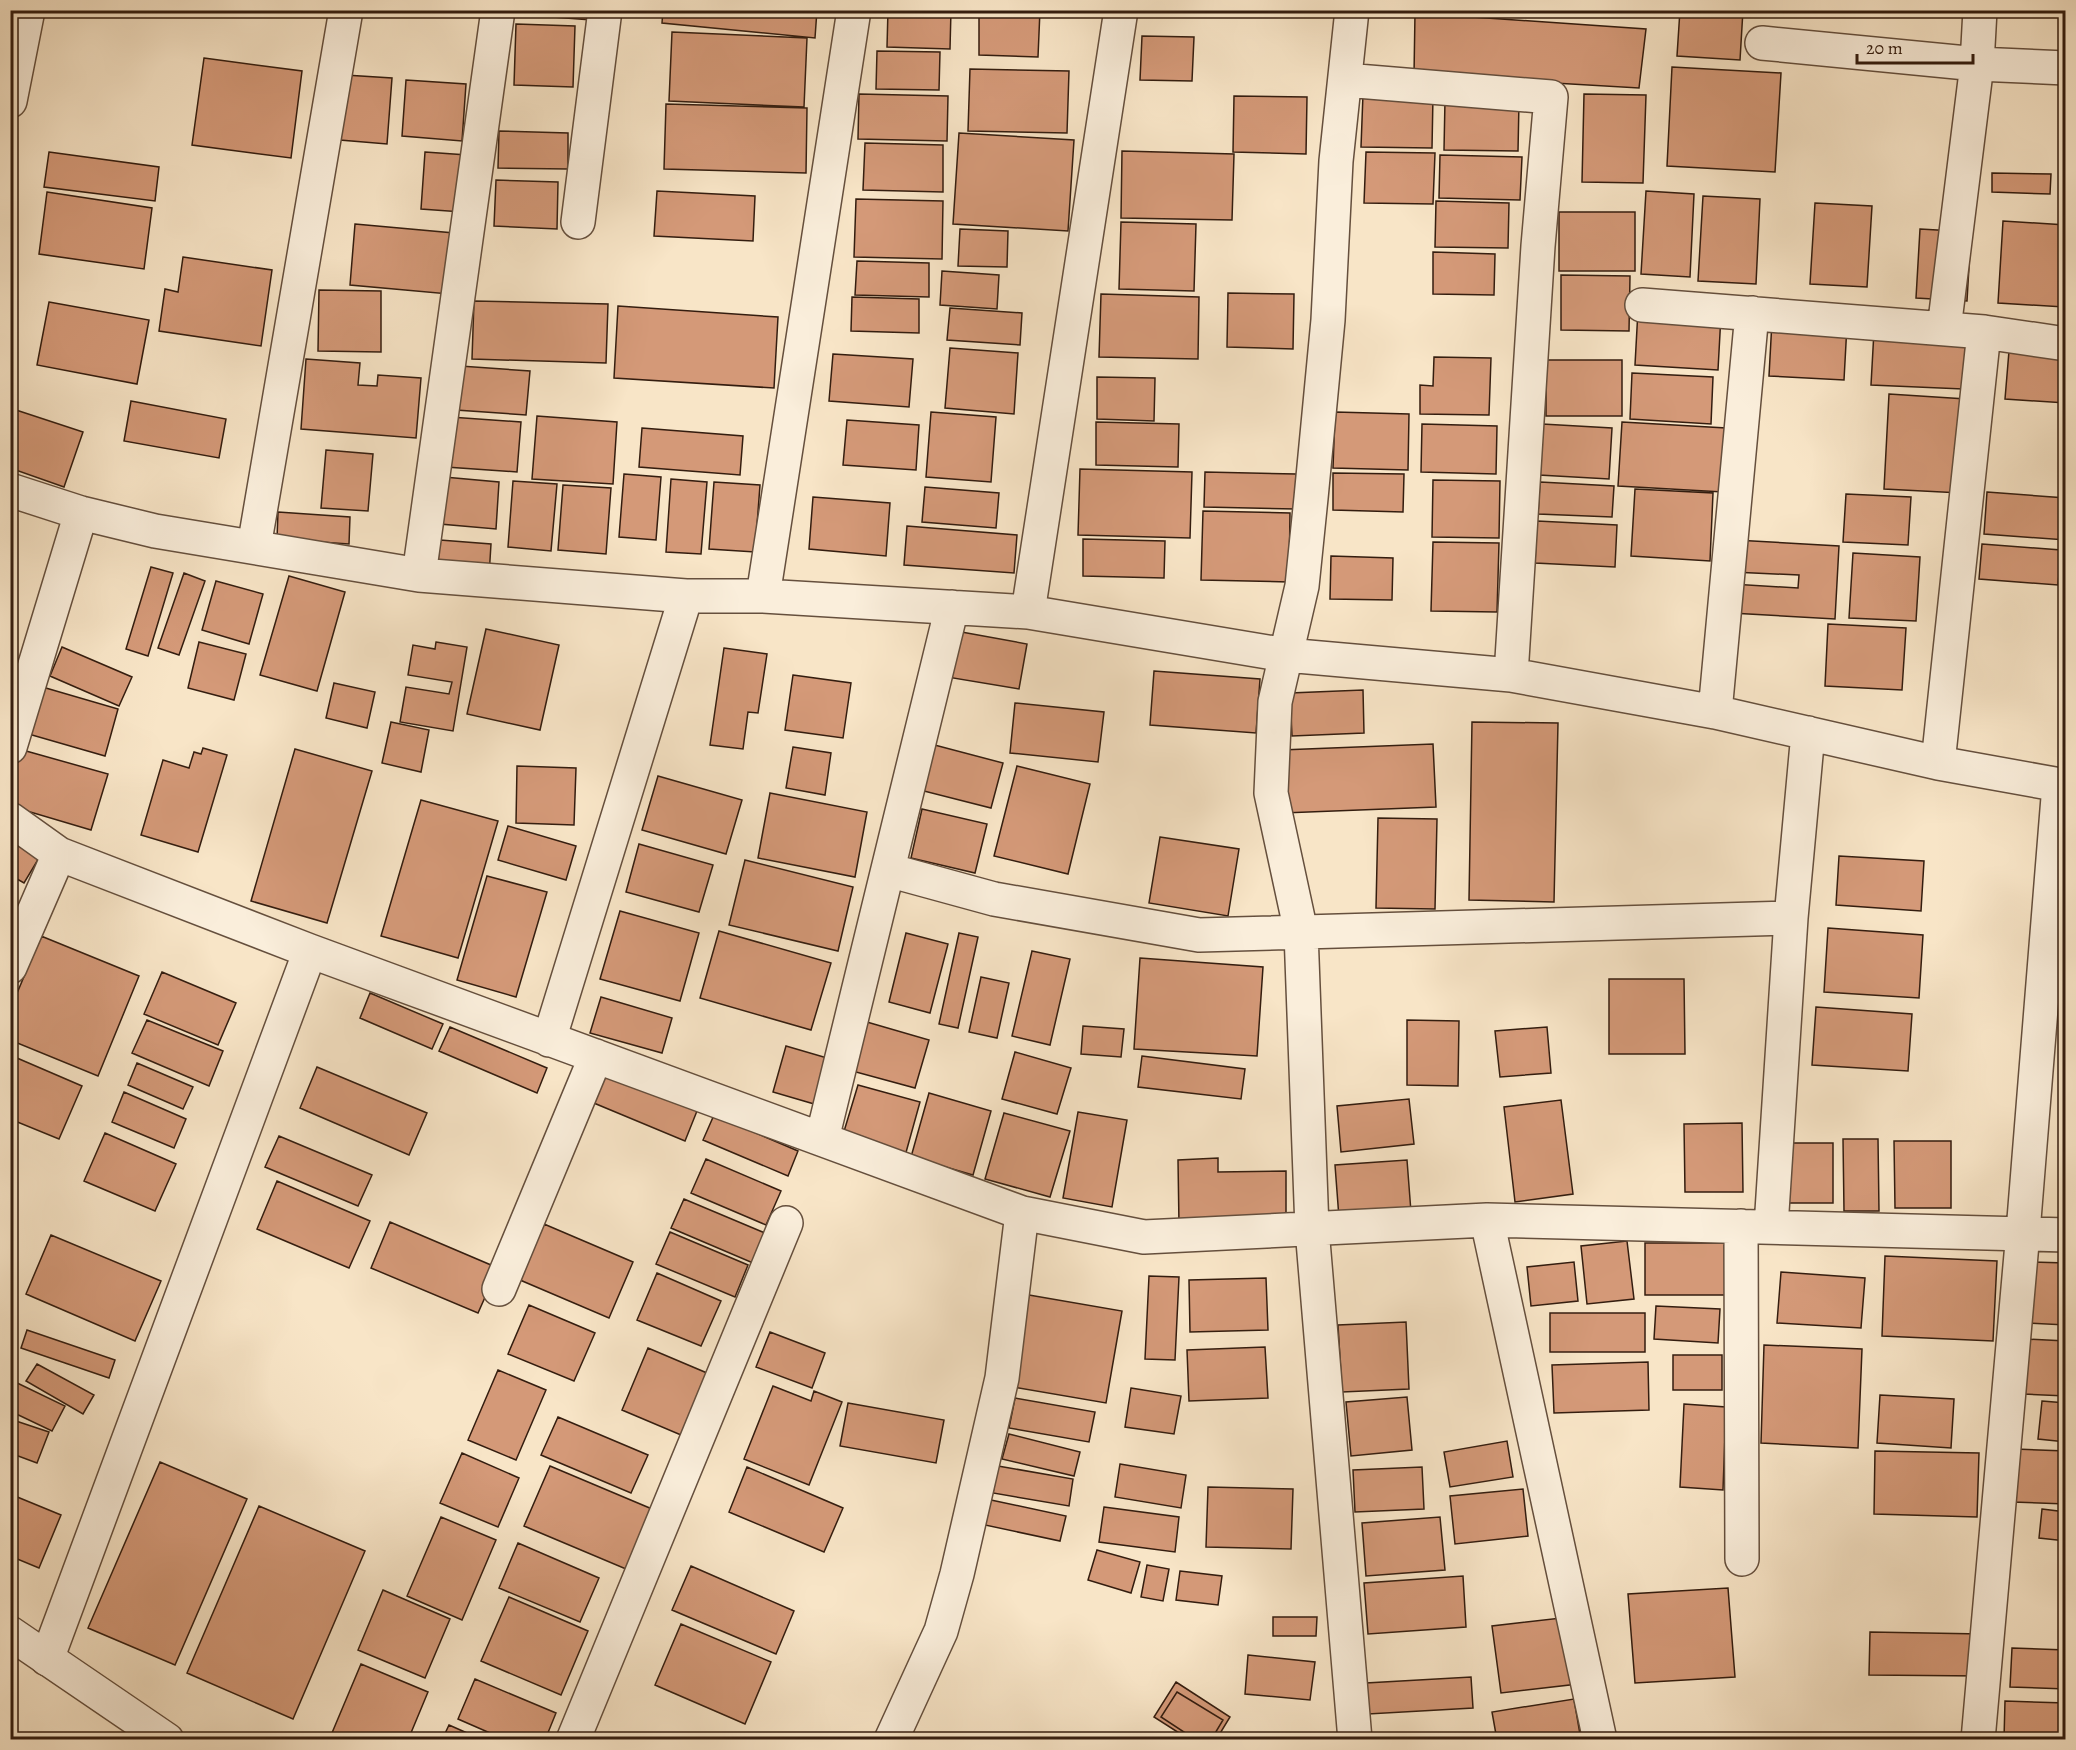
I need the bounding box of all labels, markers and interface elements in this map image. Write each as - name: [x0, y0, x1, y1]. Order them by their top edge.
- scale bar: [1857, 27, 1972, 65]
- text: 20 m: [1866, 36, 1903, 60]

